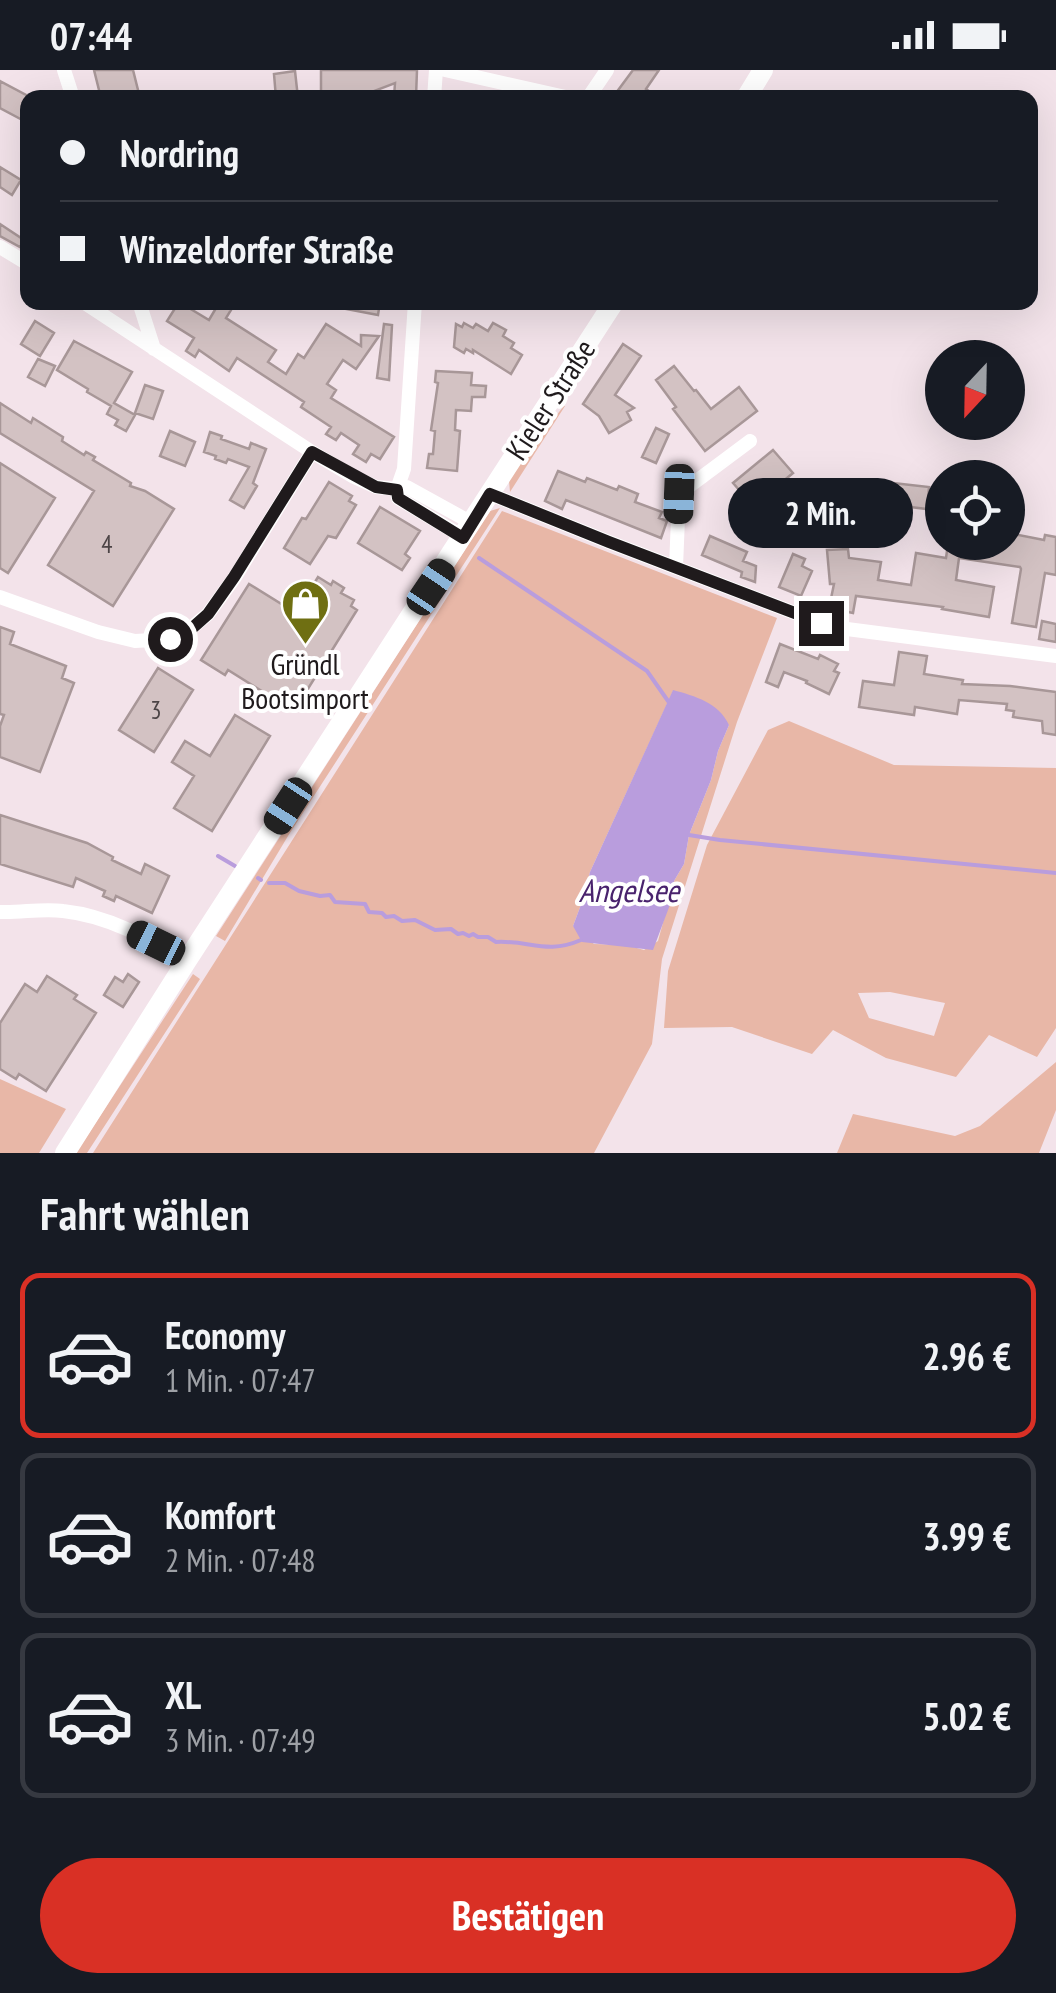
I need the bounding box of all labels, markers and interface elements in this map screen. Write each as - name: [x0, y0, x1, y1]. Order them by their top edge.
- text: 07:44: [50, 11, 132, 60]
- text: Nordring: [120, 128, 239, 177]
- text: Winzeldorfer Straße: [120, 224, 394, 273]
- street label: Kieler Straße: [496, 332, 603, 467]
- north arrow: [925, 340, 1025, 440]
- map controls: [925, 340, 1025, 560]
- button: locate: [925, 460, 1025, 560]
- car: [663, 463, 695, 525]
- callout: 2 Min.: [728, 478, 914, 548]
- text: 2 Min.: [785, 492, 856, 534]
- house number: 4: [101, 528, 113, 560]
- car: [402, 554, 460, 620]
- shop icon: Gründl Bootsimport: [279, 578, 331, 646]
- route end: [799, 601, 844, 646]
- route start: [148, 617, 193, 662]
- place label: Gründl Bootsimport: [241, 644, 370, 717]
- house number: 3: [150, 694, 162, 726]
- car: [259, 773, 317, 839]
- water label: Angelsee: [579, 869, 681, 911]
- car: [122, 916, 190, 970]
- text: Fahrt wählen: [40, 1184, 250, 1242]
- text: Economy: [165, 1310, 285, 1359]
- icon: car: [45, 1311, 135, 1401]
- text: 2.96 €: [922, 1331, 1011, 1380]
- text: 1 Min. · 07:47: [165, 1359, 316, 1401]
- text: Komfort: [165, 1490, 276, 1539]
- icon: car: [45, 1491, 135, 1581]
- text: 3.99 €: [922, 1511, 1011, 1560]
- text: 2 Min. · 07:48: [165, 1539, 316, 1581]
- text: XL: [165, 1670, 201, 1719]
- icon: car: [45, 1671, 135, 1761]
- text: 5.02 €: [922, 1691, 1011, 1740]
- text: 3 Min. · 07:49: [165, 1719, 316, 1761]
- button: Bestätigen: [40, 1858, 1016, 1973]

